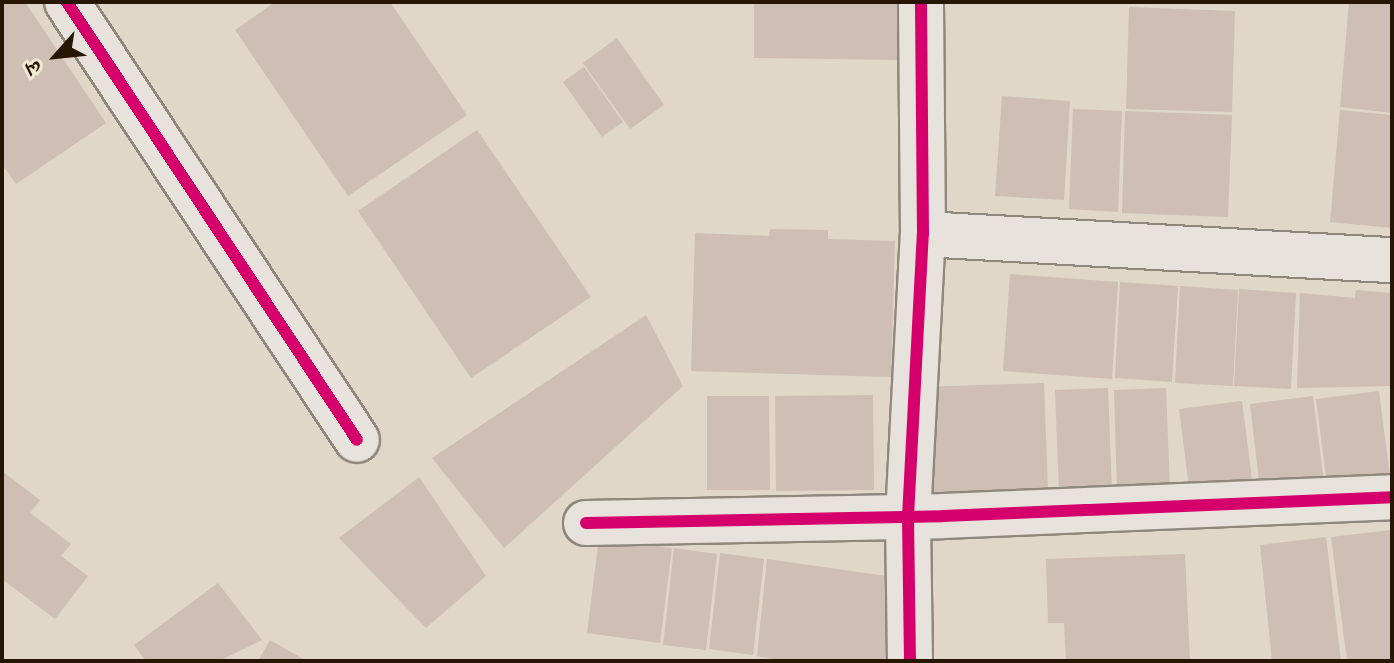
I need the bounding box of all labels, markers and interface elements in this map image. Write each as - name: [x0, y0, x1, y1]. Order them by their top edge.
- north arrow: [16, 16, 96, 96]
- text: उ: [20, 56, 49, 78]

